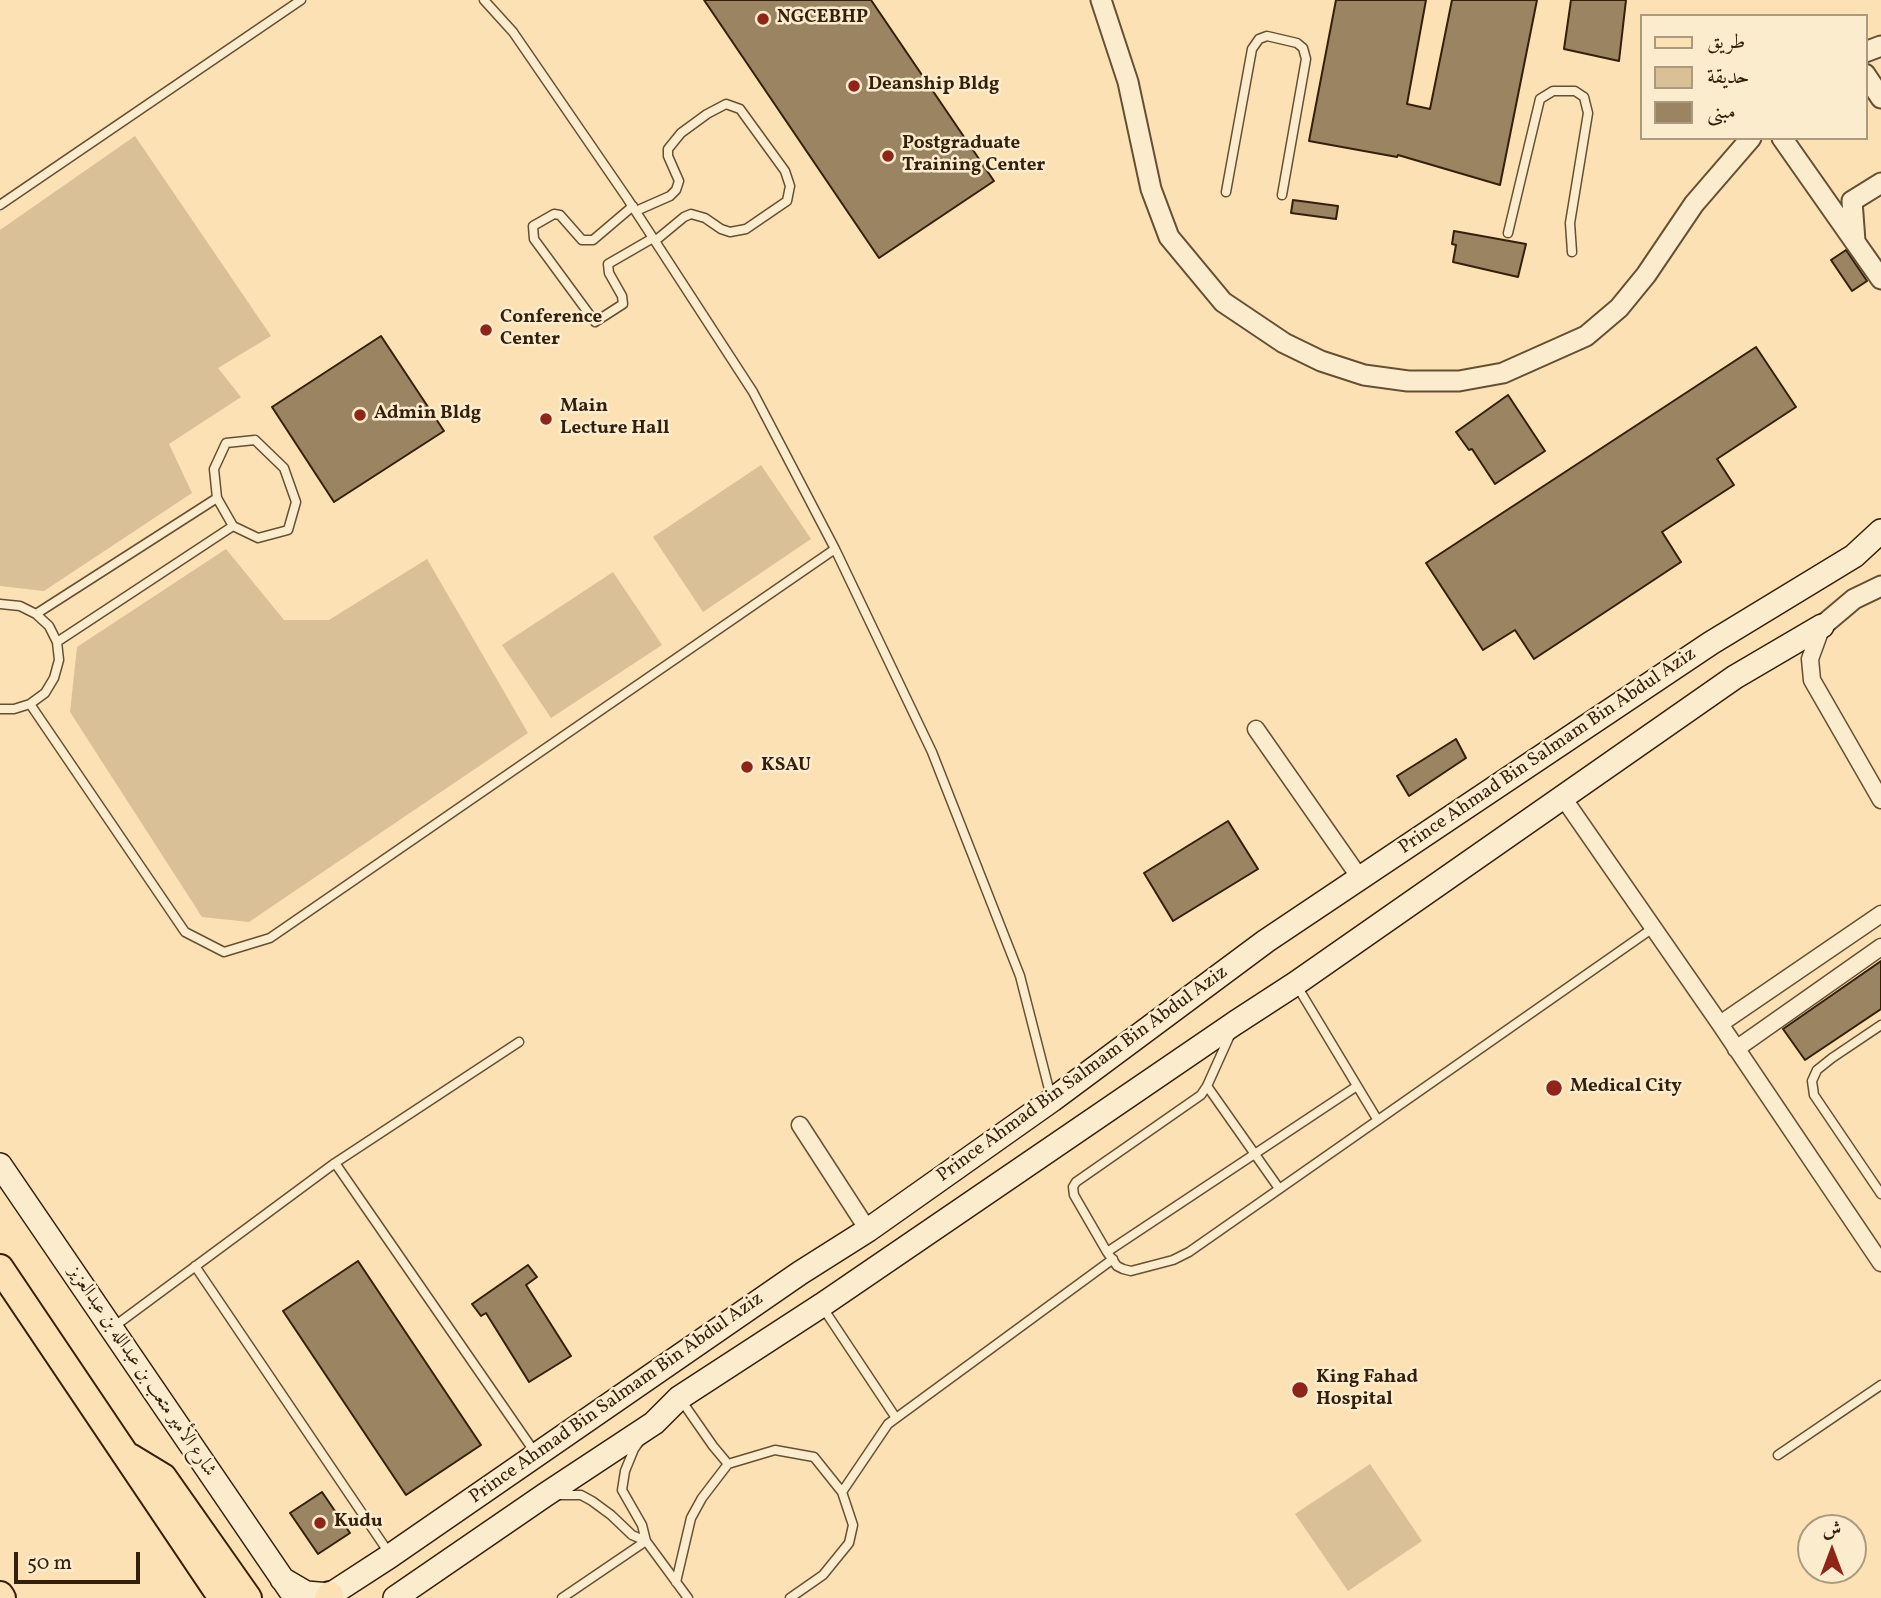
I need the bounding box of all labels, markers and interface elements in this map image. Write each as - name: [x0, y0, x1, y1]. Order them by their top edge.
- place label: NGCEBHP: [777, 8, 868, 30]
- marker: NGCEBHP: [755, 11, 771, 27]
- legend: [1640, 14, 1867, 140]
- text: طريق: [1707, 28, 1745, 57]
- text: حديقة: [1707, 63, 1750, 92]
- place label: Deanship Bldg: [868, 75, 999, 97]
- marker: Deanship Bldg: [846, 78, 862, 94]
- text: مبنى: [1707, 98, 1736, 127]
- place label: Postgraduate Training Center: [902, 134, 1045, 178]
- marker: Postgraduate Training Center: [880, 148, 896, 164]
- place label: Conference Center: [500, 308, 602, 352]
- marker: Conference Center: [478, 322, 494, 338]
- place label: Main Lecture Hall: [560, 397, 669, 441]
- place label: Admin Bldg: [374, 404, 481, 426]
- marker: Admin Bldg: [352, 407, 368, 423]
- marker: Main Lecture Hall: [538, 411, 554, 427]
- street label: Prince Ahmad Bin Salmam Bin Abdul Aziz: [1395, 644, 1701, 860]
- place label: KSAU: [761, 756, 811, 778]
- marker: KSAU: [739, 759, 755, 775]
- street label: Prince Ahmad Bin Salmam Bin Abdul Aziz: [933, 962, 1233, 1188]
- place label: Medical City: [1570, 1077, 1682, 1099]
- marker: Medical City: [1544, 1078, 1564, 1098]
- street label: شارع الأمير متعب بن عبدالله بن عبدالعزيز: [62, 1262, 220, 1482]
- street label: Prince Ahmad Bin Salmam Bin Abdul Aziz: [466, 1288, 768, 1510]
- place label: King Fahad Hospital: [1316, 1368, 1418, 1412]
- marker: King Fahad Hospital: [1290, 1380, 1310, 1400]
- place label: Kudu: [334, 1512, 383, 1534]
- north arrow: [1797, 1514, 1867, 1584]
- marker: Kudu: [312, 1515, 328, 1531]
- text: ش: [1823, 1517, 1841, 1543]
- scale bar: [18, 1538, 144, 1582]
- text: 50 m: [27, 1549, 72, 1578]

